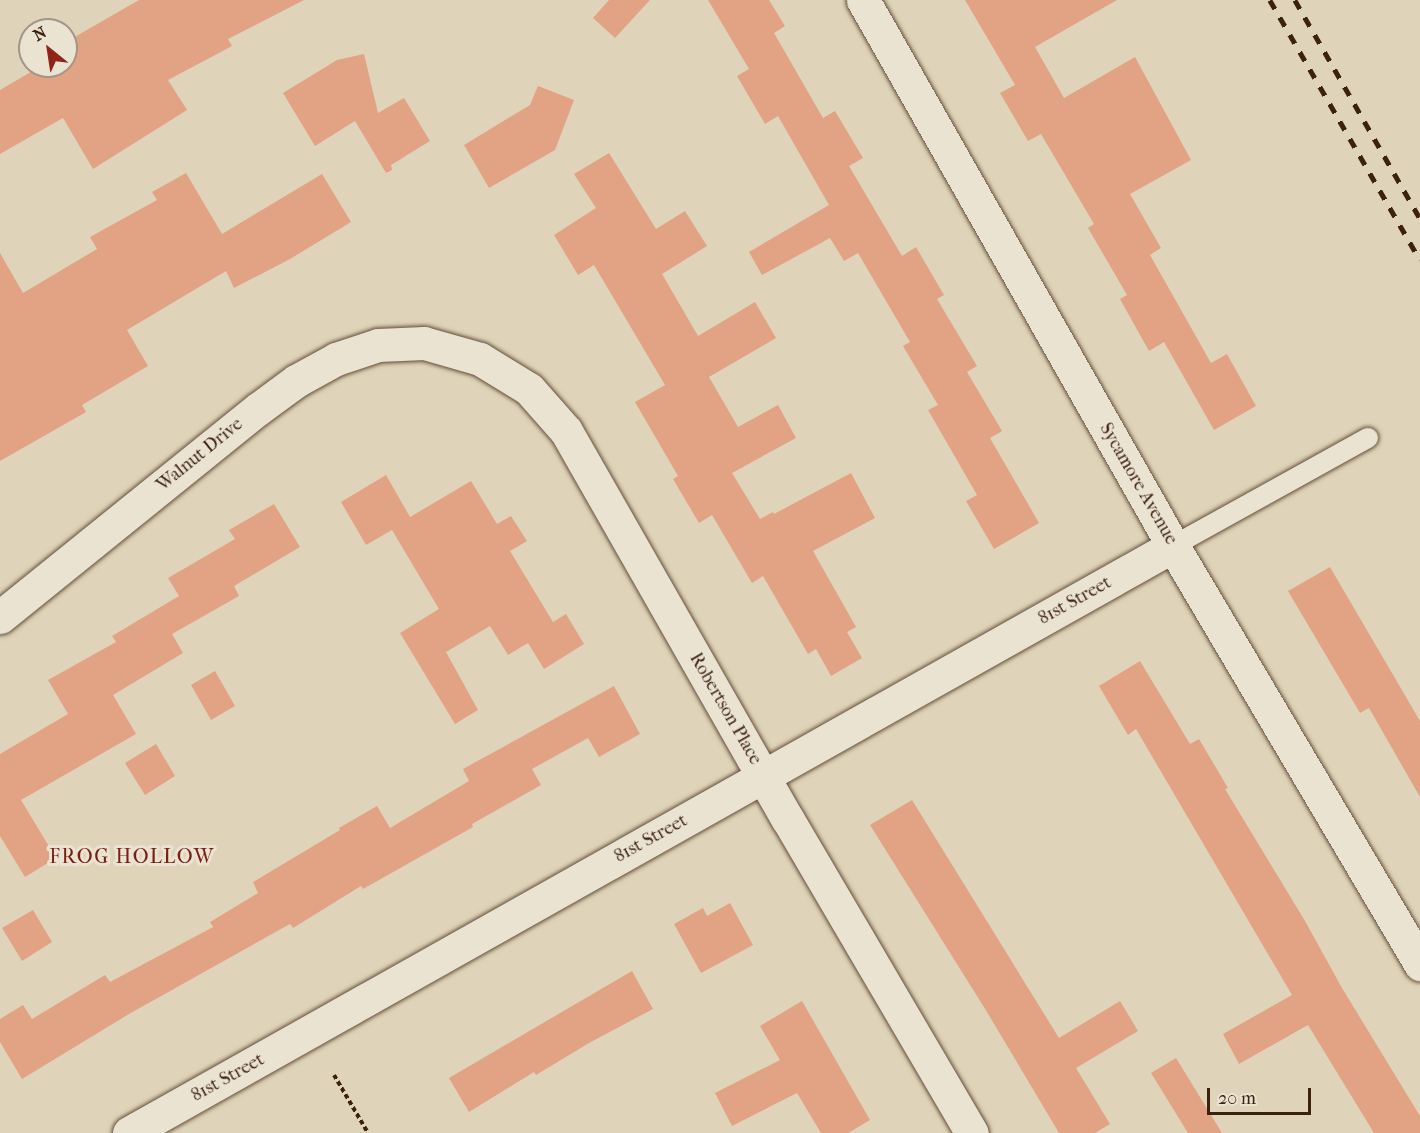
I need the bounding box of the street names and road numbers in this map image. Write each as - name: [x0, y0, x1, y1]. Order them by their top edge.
- street label: Walnut Drive: [153, 414, 247, 496]
- street label: Sycamore Avenue: [1094, 419, 1182, 549]
- street label: 81st Street: [1035, 572, 1115, 630]
- street label: Robertson Place: [684, 649, 766, 769]
- street label: 81st Street: [611, 810, 691, 868]
- street label: 81st Street: [188, 1049, 268, 1107]

